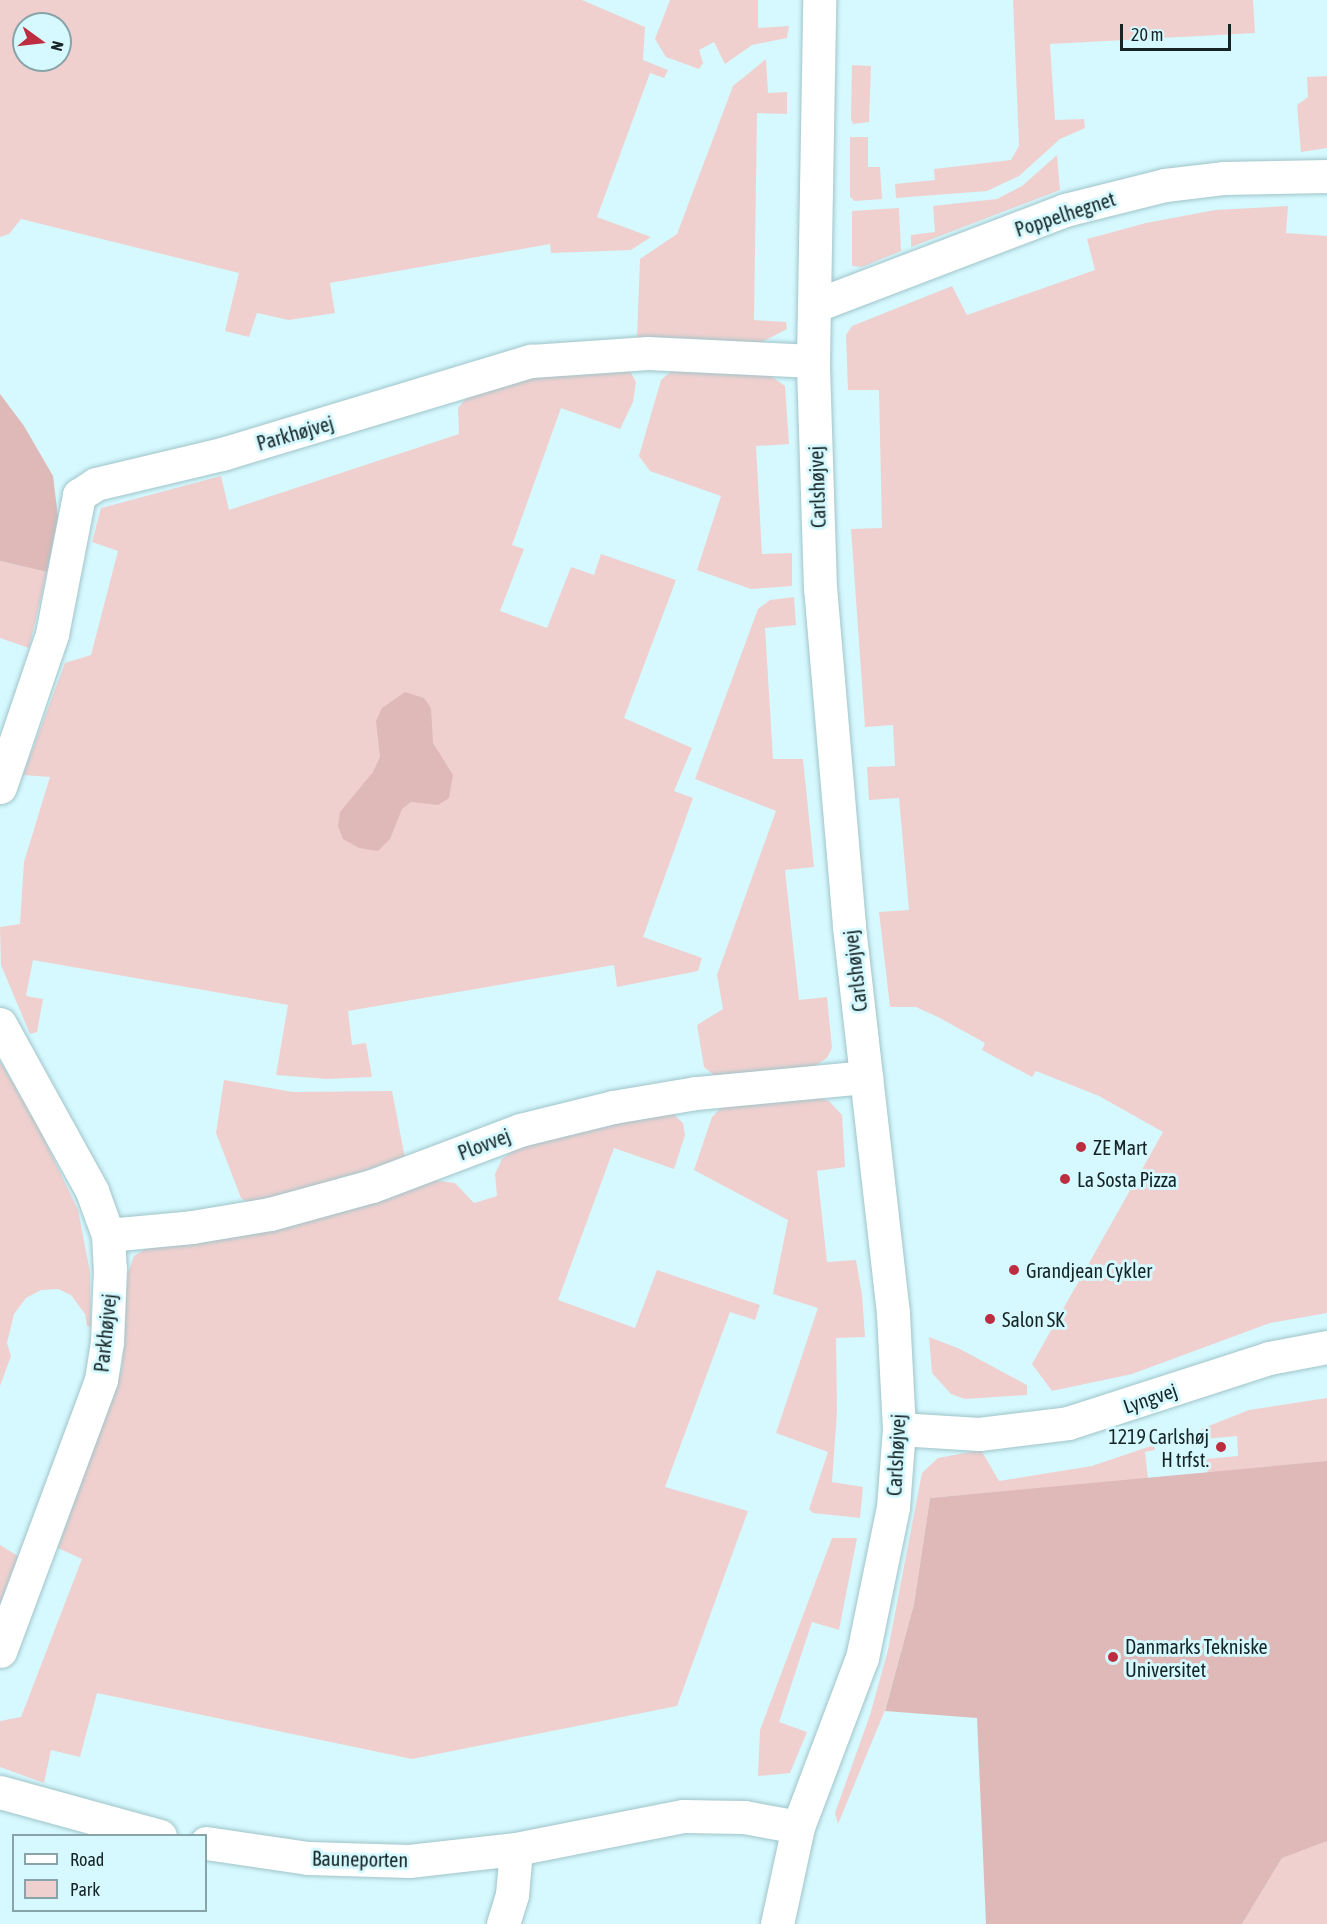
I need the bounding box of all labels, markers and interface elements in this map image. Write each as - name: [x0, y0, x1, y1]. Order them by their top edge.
- north arrow: [12, 12, 72, 72]
- scale bar: [1123, 12, 1234, 50]
- text: 20 m: [1131, 24, 1163, 45]
- text: N: [48, 39, 67, 53]
- street label: Poppelhegnet: [1012, 186, 1118, 242]
- street label: Parkhøjvej: [254, 411, 336, 455]
- street label: Carlshøjvej: [804, 446, 830, 528]
- street label: Carlshøjvej: [838, 929, 872, 1013]
- street label: Plovvej: [454, 1123, 514, 1165]
- place label: ZE Mart: [1093, 1135, 1147, 1159]
- marker: ZE Mart: [1074, 1140, 1088, 1154]
- place label: La Sosta Pizza: [1077, 1167, 1177, 1191]
- marker: La Sosta Pizza: [1058, 1172, 1072, 1186]
- place label: Grandjean Cykler: [1026, 1258, 1152, 1282]
- marker: Grandjean Cykler: [1007, 1263, 1021, 1277]
- street label: Parkhøjvej: [89, 1293, 121, 1373]
- place label: Salon SK: [1002, 1307, 1065, 1331]
- marker: Salon SK: [983, 1312, 997, 1326]
- street label: Lyngvej: [1120, 1378, 1180, 1418]
- street label: Carlshøjvej: [882, 1413, 910, 1497]
- place label: 1219 Carlshøj H trfst.: [1108, 1424, 1209, 1471]
- marker: 1219 Carlshøj H trfst.: [1214, 1440, 1228, 1454]
- place label: Danmarks Tekniske Universitet: [1125, 1634, 1268, 1681]
- marker: Danmarks Tekniske Universitet: [1106, 1650, 1120, 1664]
- legend: [12, 1834, 207, 1912]
- street label: Bauneporten: [312, 1846, 408, 1872]
- text: Road: [70, 1849, 104, 1870]
- text: Park: [70, 1879, 100, 1900]

